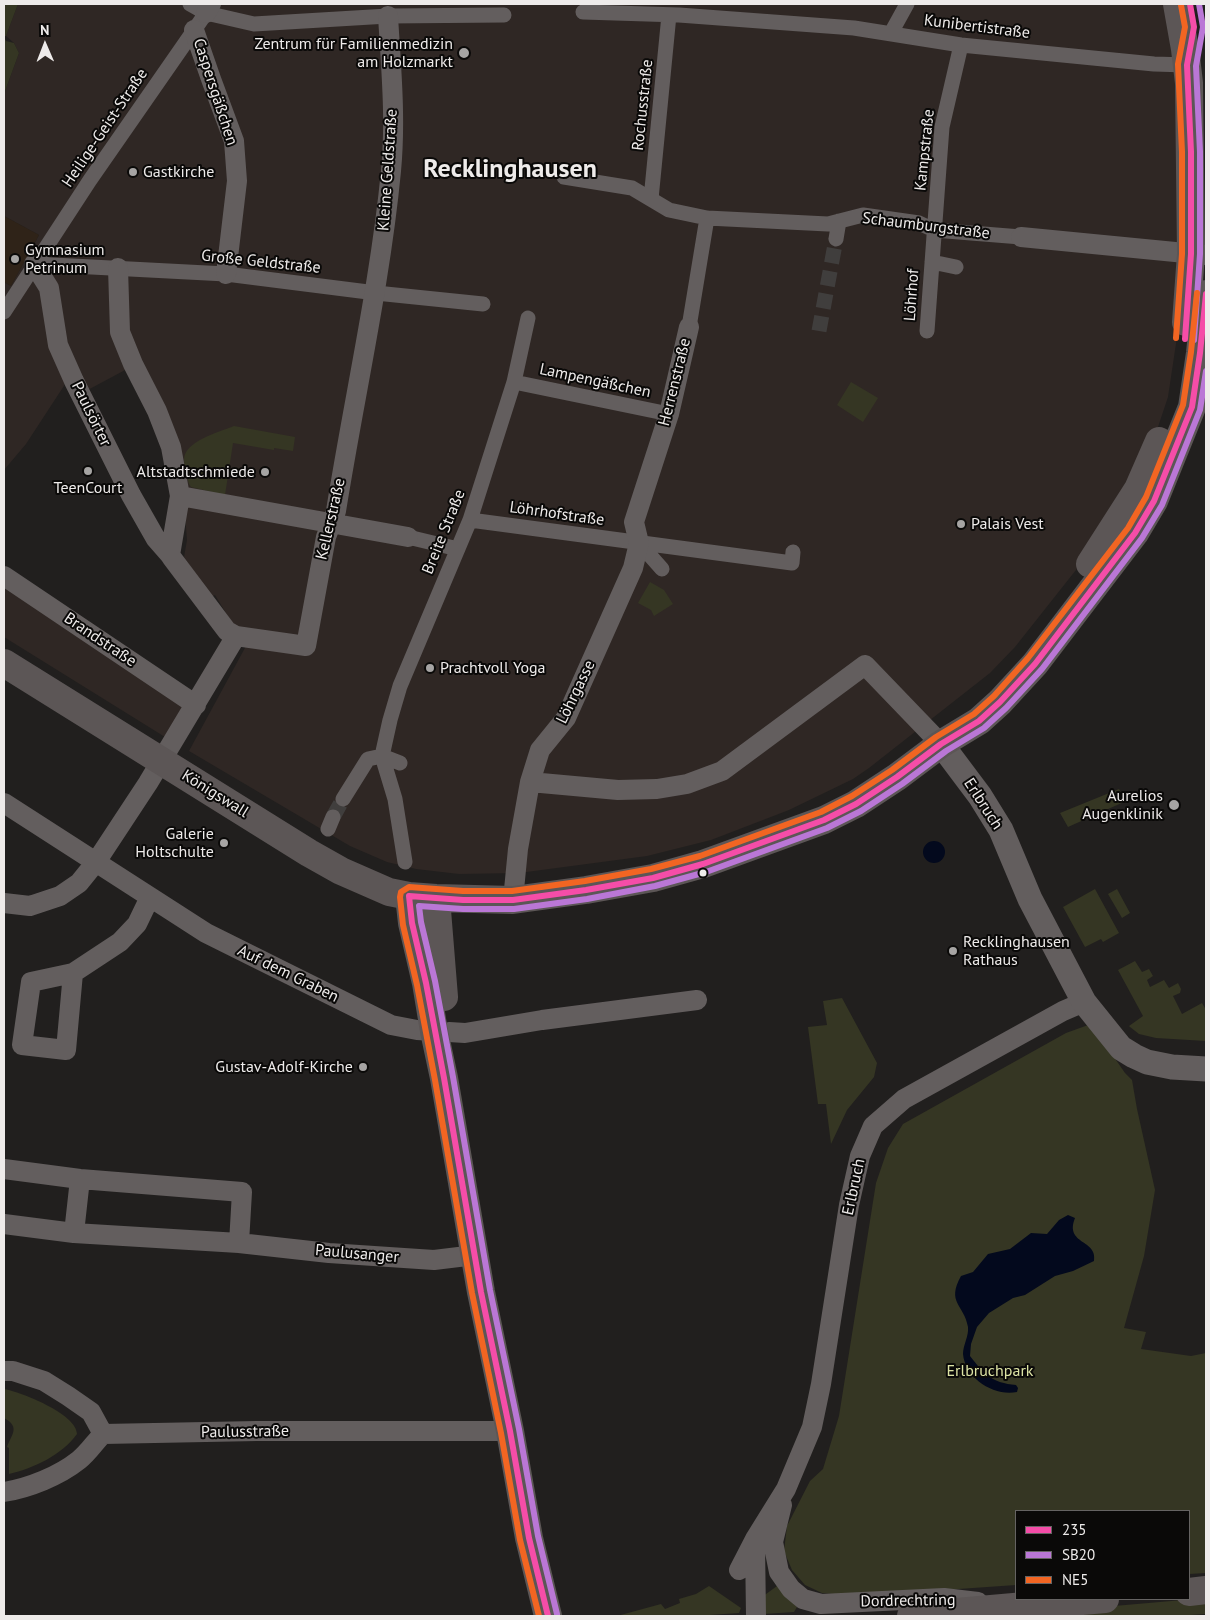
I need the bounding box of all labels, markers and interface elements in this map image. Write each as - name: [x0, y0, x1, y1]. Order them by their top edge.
- street label: Kunibertistraße: [923, 11, 1031, 43]
- north arrow: [20, 20, 70, 70]
- text: N: [40, 21, 49, 39]
- place label: Zentrum für Familienmedizin am Holzmarkt: [254, 34, 453, 72]
- street label: Caspersgäßchen: [189, 36, 241, 148]
- marker: Zentrum für Familienmedizin am Holzmarkt: [457, 46, 471, 60]
- street label: Rochusstraße: [629, 58, 657, 152]
- street label: Heilige-Geist-Straße: [58, 65, 152, 191]
- street label: Kleine Geldstraße: [374, 108, 402, 232]
- street label: Kampstraße: [911, 108, 939, 192]
- district label: Recklinghausen: [423, 154, 597, 186]
- place label: Gastkirche: [143, 162, 214, 182]
- marker: Gastkirche: [127, 166, 139, 178]
- street label: Schaumburgstraße: [861, 209, 991, 243]
- place label: Gymnasium Petrinum: [25, 240, 105, 278]
- street label: Große Geldstraße: [200, 246, 322, 278]
- marker: Gymnasium Petrinum: [9, 253, 21, 265]
- street label: Löhrhof: [901, 268, 923, 322]
- street label: Herrenstraße: [655, 336, 695, 428]
- street label: Lampengäßchen: [538, 360, 652, 402]
- street label: Paulsörter: [67, 378, 115, 450]
- place label: Altstadtschmiede: [137, 462, 255, 482]
- marker: TeenCourt: [82, 465, 94, 477]
- marker: Altstadtschmiede: [259, 466, 271, 478]
- street label: Kellerstraße: [312, 476, 350, 562]
- place label: TeenCourt: [54, 478, 122, 498]
- street label: Breite Straße: [418, 487, 470, 577]
- street label: Löhrhofstraße: [508, 498, 606, 530]
- place label: Palais Vest: [971, 514, 1044, 534]
- marker: Palais Vest: [955, 518, 967, 530]
- street label: Brandstraße: [60, 609, 140, 671]
- street label: Löhrgasse: [552, 657, 600, 727]
- place label: Prachtvoll Yoga: [440, 658, 546, 678]
- marker: Prachtvoll Yoga: [424, 662, 436, 674]
- street label: Königswall: [178, 766, 252, 822]
- street label: Erlbruch: [959, 775, 1007, 833]
- place label: Aurelios Augenklinik: [1082, 786, 1163, 824]
- marker: Aurelios Augenklinik: [1167, 798, 1181, 812]
- place label: Galerie Holtschulte: [135, 824, 214, 862]
- marker: Galerie Holtschulte: [218, 837, 230, 849]
- unlabelled marker: [698, 868, 708, 878]
- place label: Recklinghausen Rathaus: [963, 932, 1070, 970]
- street label: Auf dem Graben: [234, 941, 342, 1007]
- marker: Recklinghausen Rathaus: [947, 945, 959, 957]
- place label: Gustav-Adolf-Kirche: [215, 1057, 353, 1077]
- marker: Gustav-Adolf-Kirche: [357, 1061, 369, 1073]
- street label: Erlbruch: [839, 1157, 869, 1217]
- street label: Paulusanger: [314, 1241, 400, 1267]
- park label: Erlbruchpark: [946, 1361, 1034, 1381]
- street label: Paulusstraße: [201, 1422, 289, 1442]
- legend: [1015, 1510, 1190, 1600]
- text: 235: [1062, 1520, 1087, 1539]
- text: SB20: [1062, 1545, 1095, 1564]
- text: NE5: [1062, 1570, 1088, 1589]
- street label: Dordrechtring: [860, 1591, 956, 1611]

